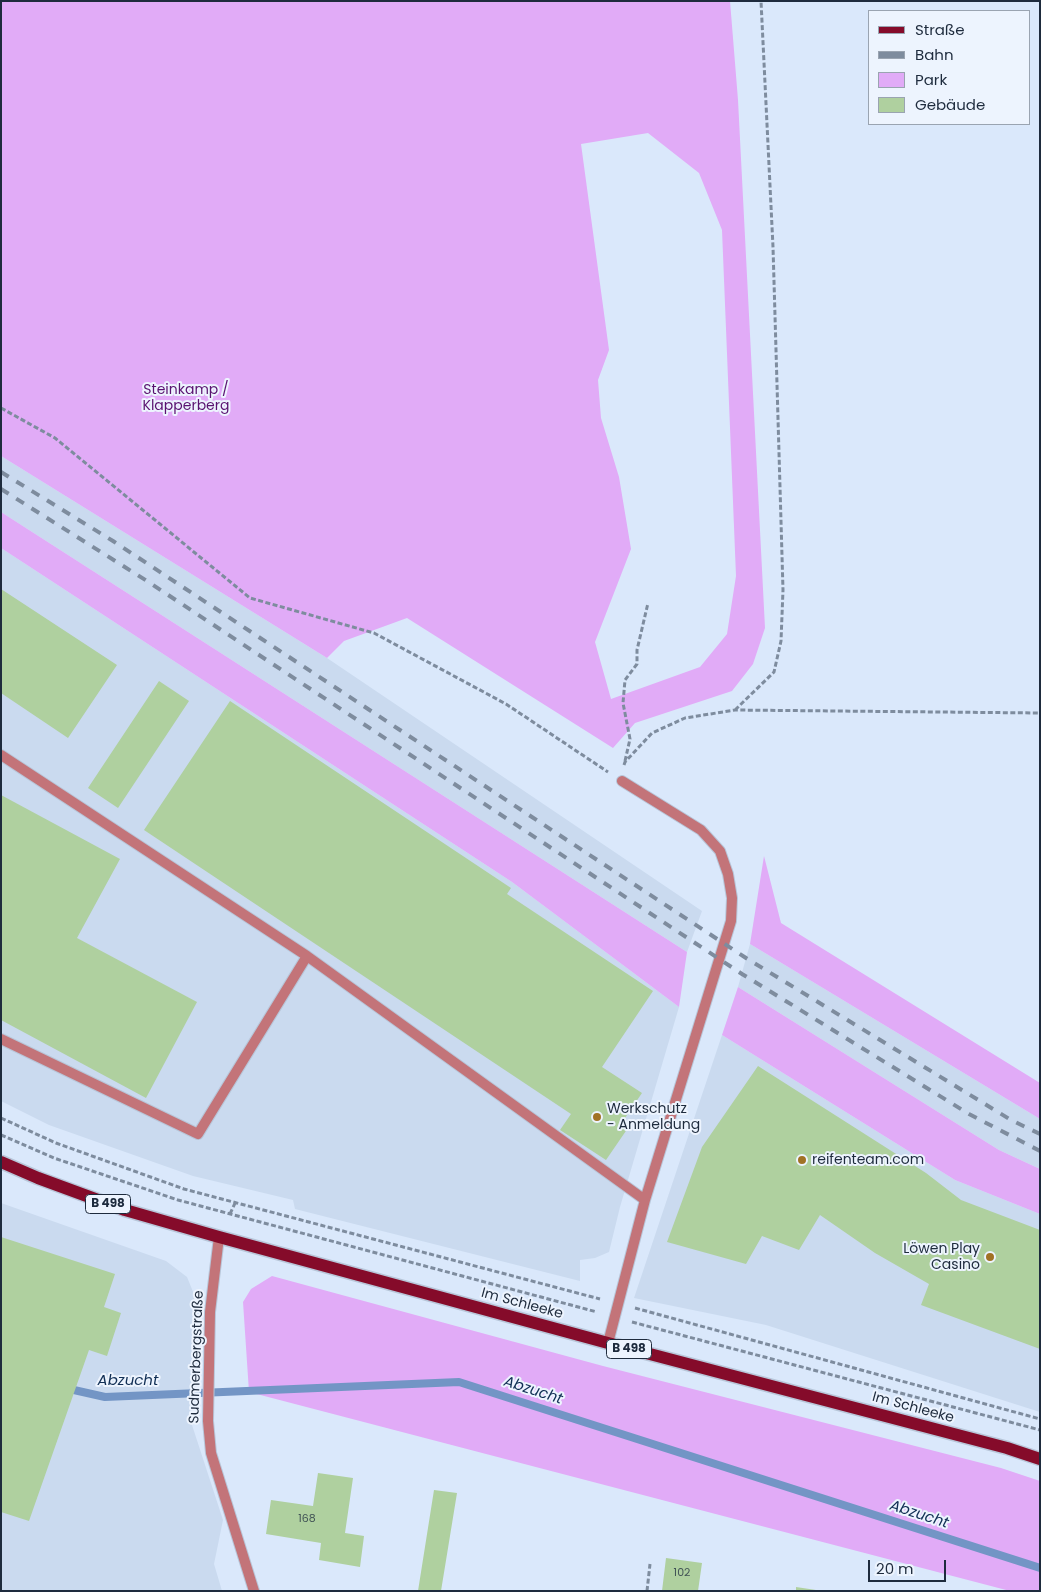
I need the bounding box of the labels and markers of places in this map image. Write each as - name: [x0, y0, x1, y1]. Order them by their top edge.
- place label: Werkschutz - Anmeldung: [607, 1101, 700, 1134]
- marker: Werkschutz - Anmeldung: [591, 1111, 603, 1123]
- place label: reifenteam.com: [812, 1152, 924, 1168]
- marker: reifenteam.com: [796, 1154, 808, 1166]
- place label: Löwen Play Casino: [903, 1241, 980, 1274]
- marker: Löwen Play Casino: [984, 1251, 996, 1263]

